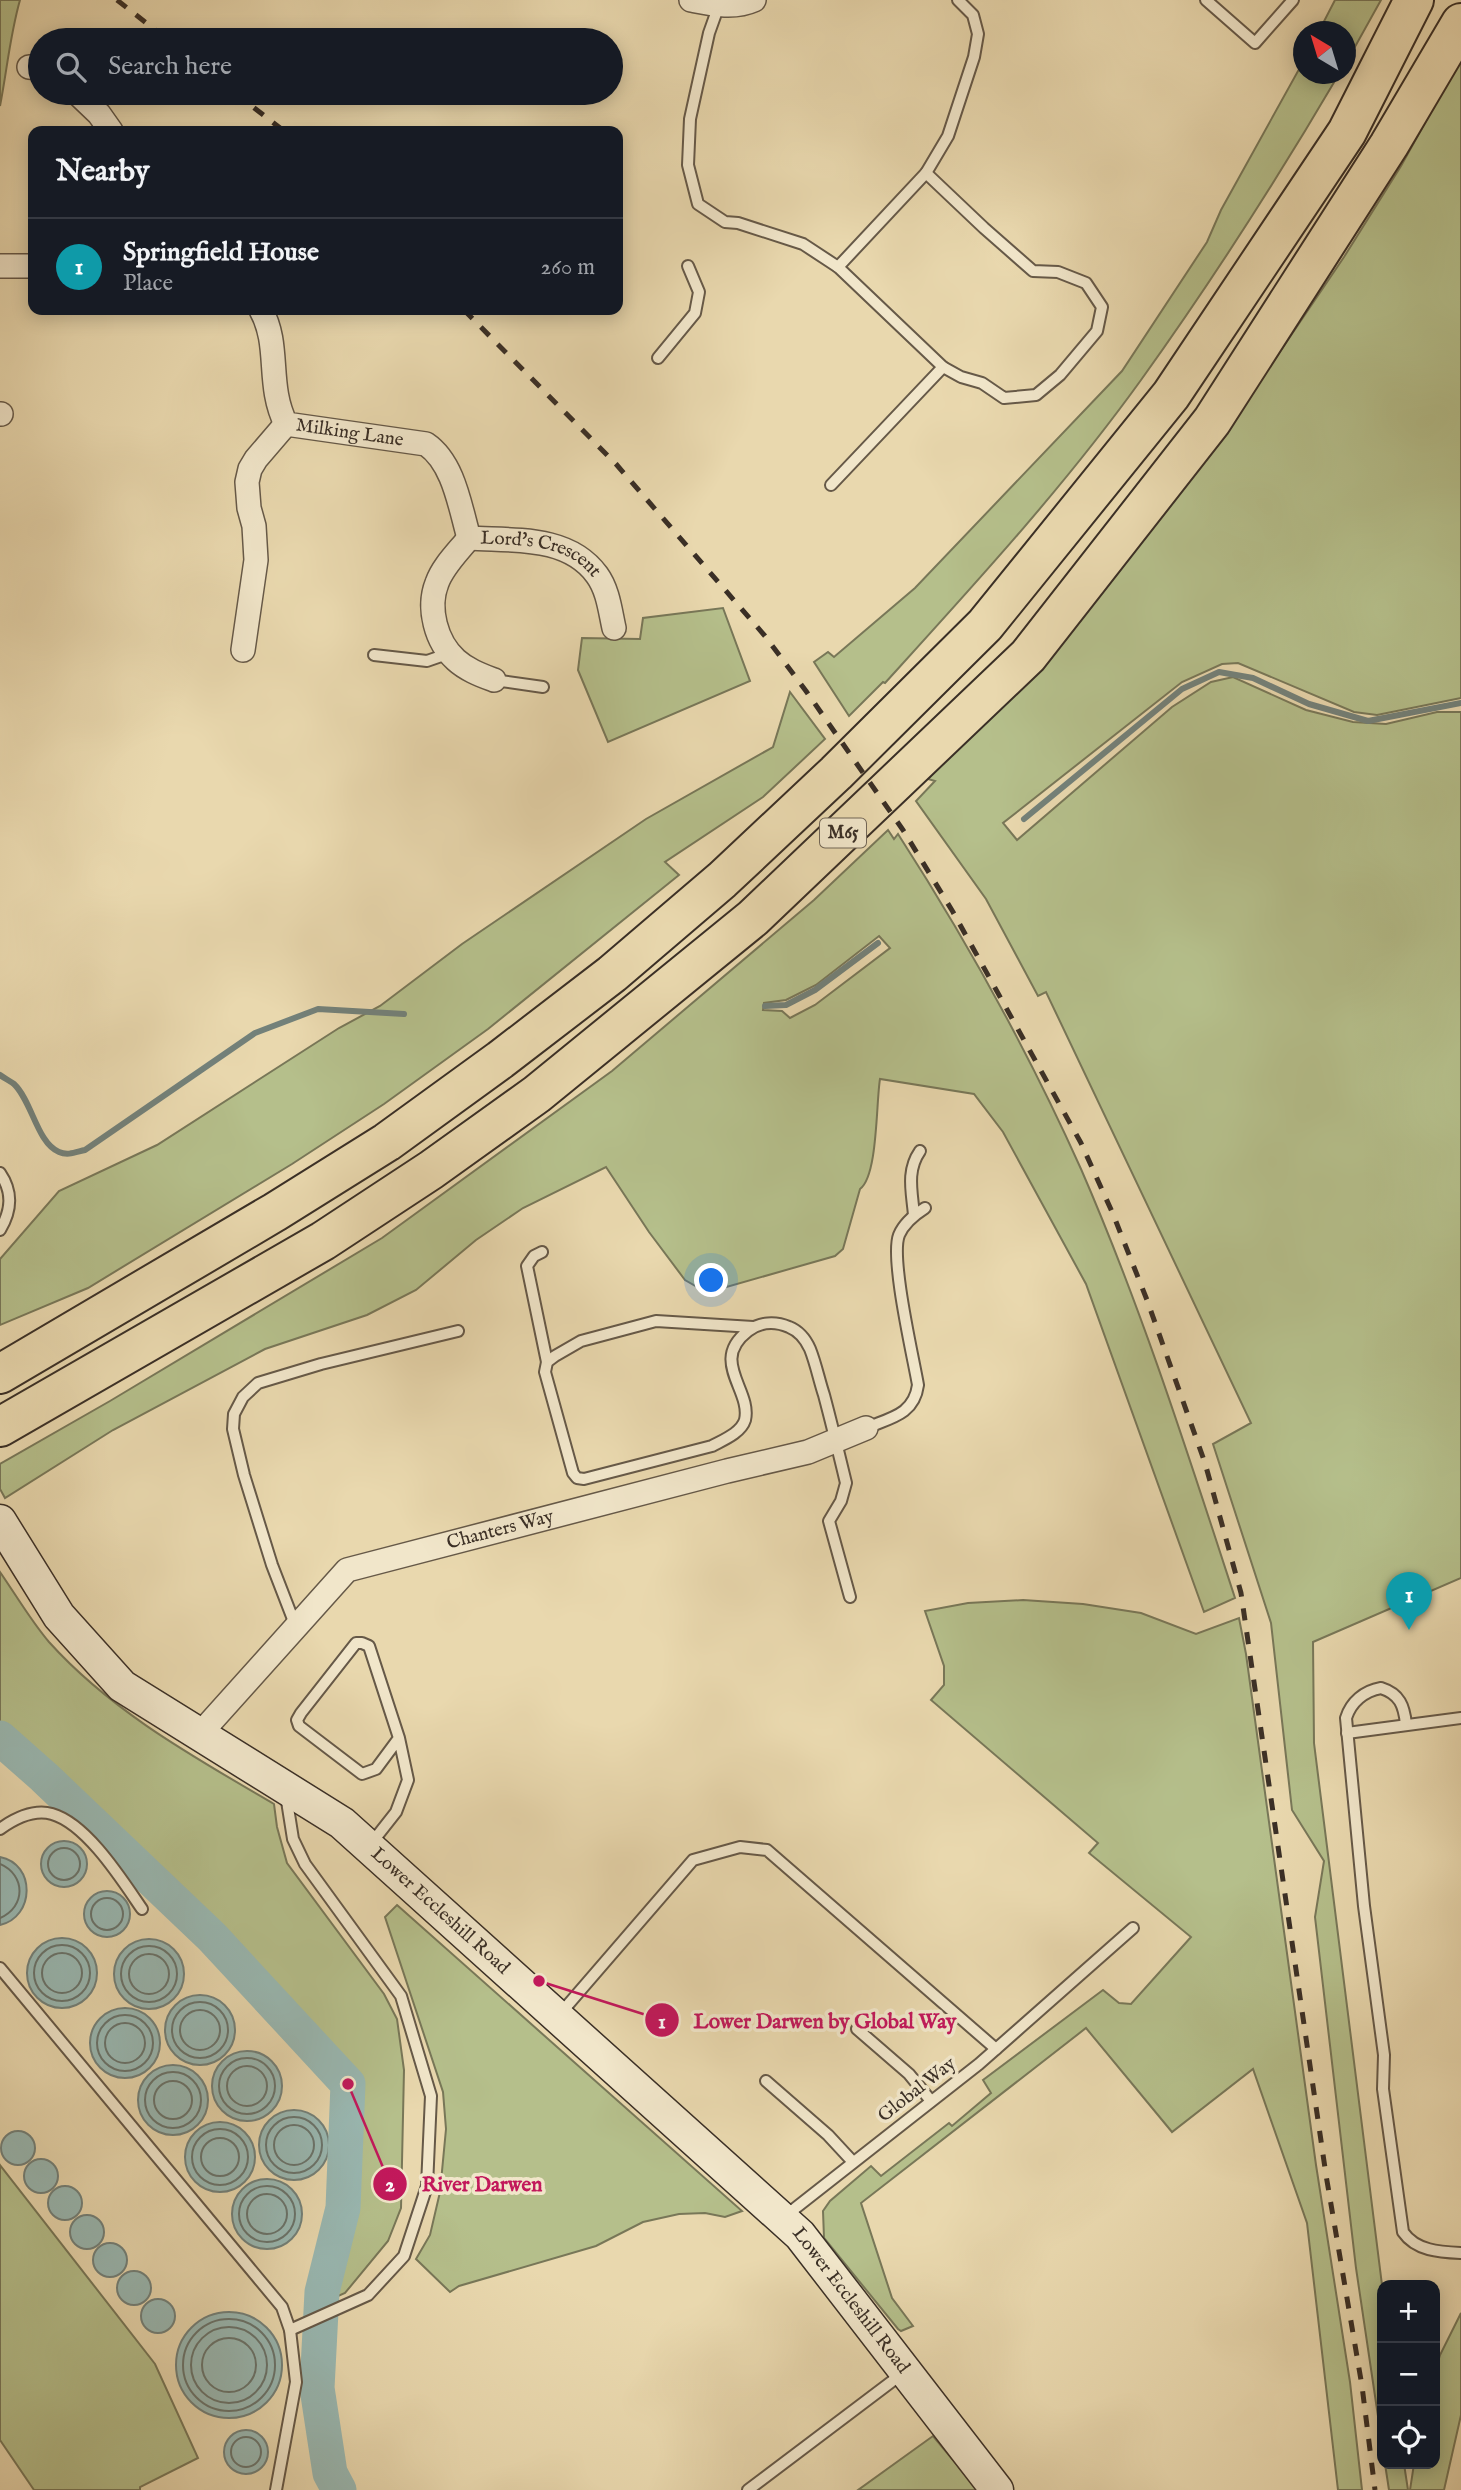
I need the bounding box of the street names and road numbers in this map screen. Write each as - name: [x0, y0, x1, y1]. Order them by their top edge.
- street label: Milking Lane: [294, 414, 405, 453]
- street label: Lord's Crescent: [480, 527, 607, 583]
- road number: M65: [820, 818, 866, 848]
- street label: Chanters Way: [444, 1505, 557, 1555]
- street label: Lower Eccleshill Road: [365, 1842, 515, 1980]
- street label: Global Way: [873, 2052, 961, 2128]
- street label: Lower Eccleshill Road: [786, 2222, 915, 2379]

